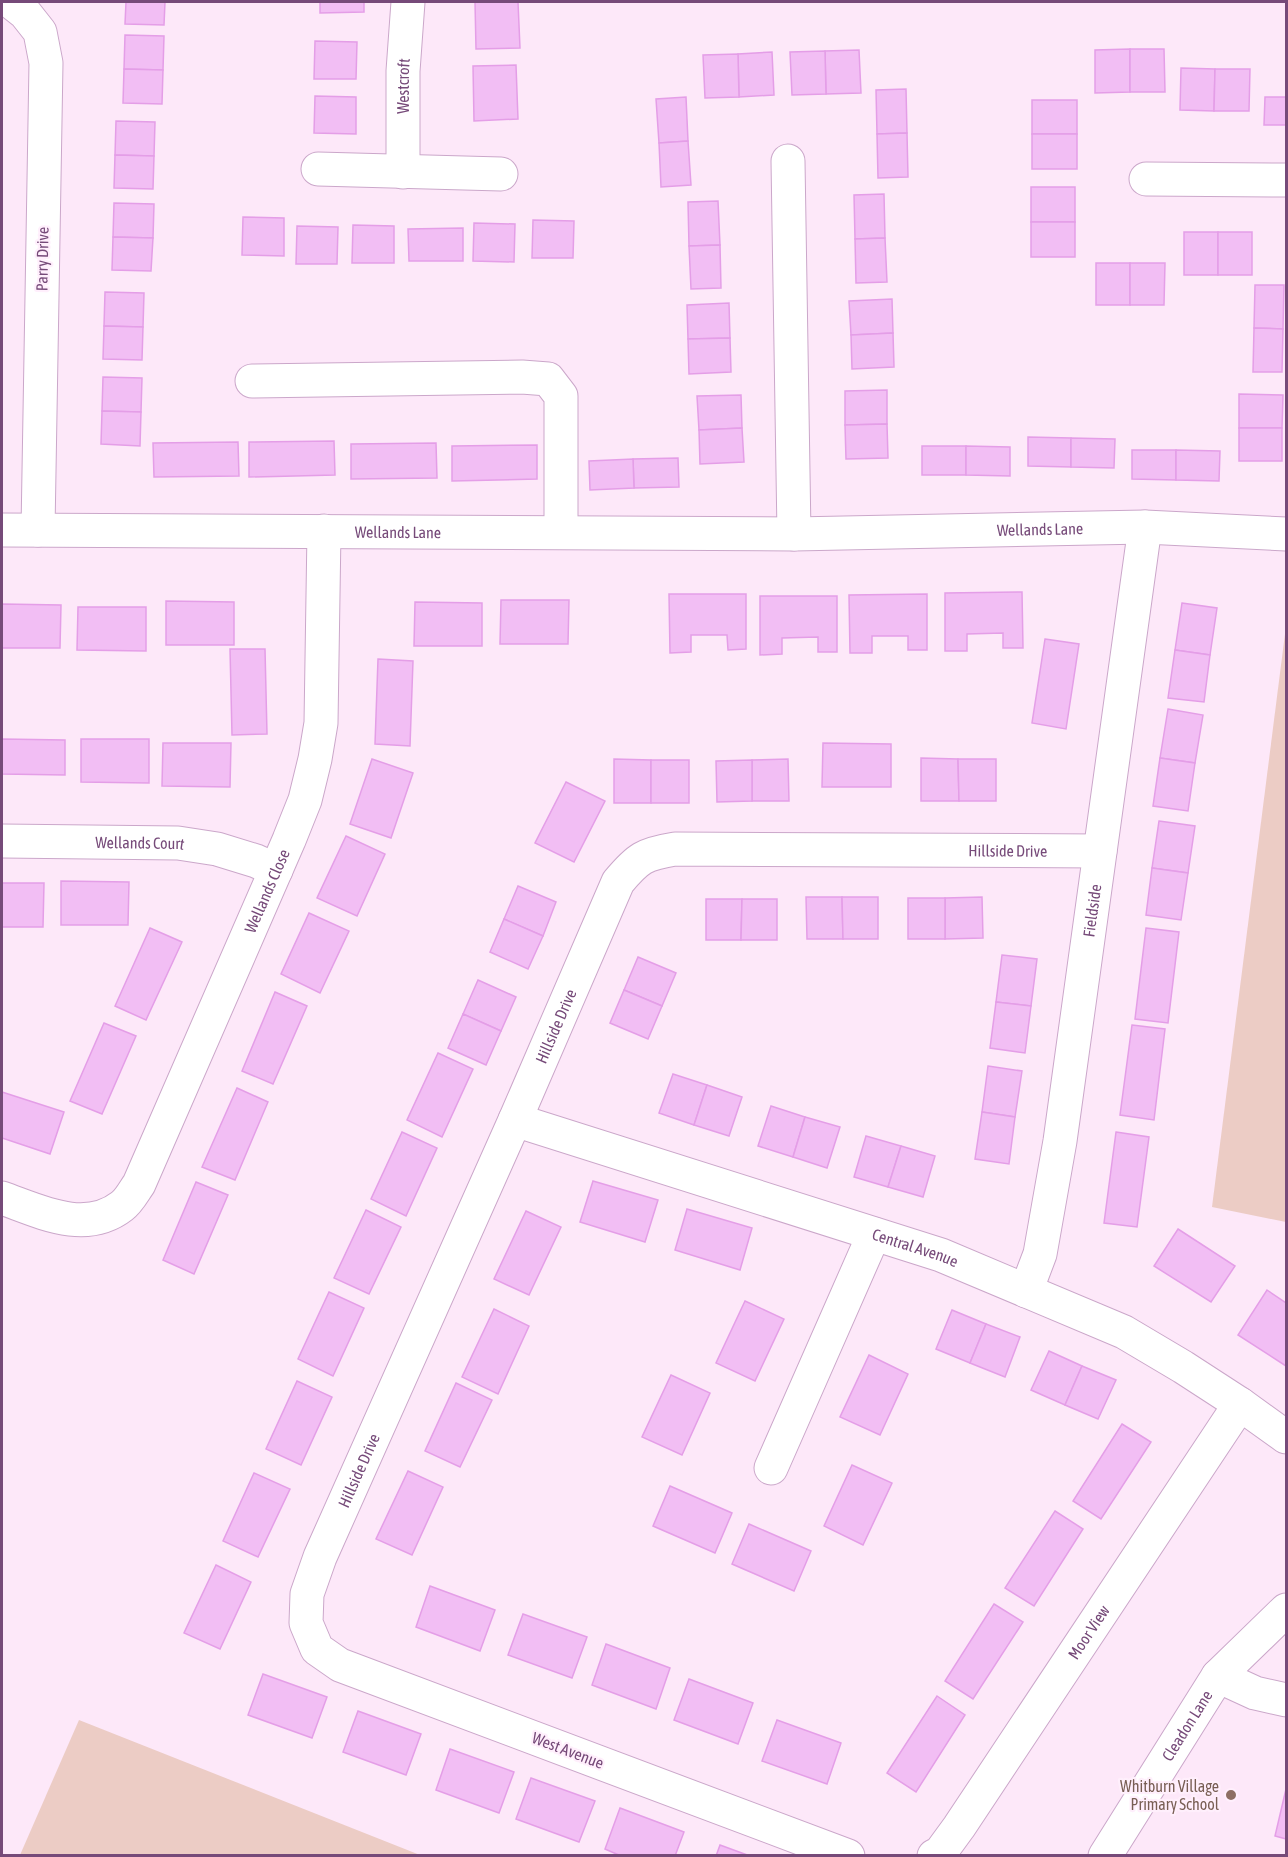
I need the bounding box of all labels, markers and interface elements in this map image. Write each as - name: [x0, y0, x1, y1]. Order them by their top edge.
- street label: Westcroft: [394, 57, 413, 114]
- street label: Parry Drive: [32, 227, 53, 291]
- street label: Wellands Lane: [997, 519, 1083, 539]
- street label: Wellands Lane: [355, 523, 441, 541]
- street label: Wellands Court: [95, 833, 186, 853]
- street label: Hillside Drive: [968, 841, 1047, 860]
- street label: Wellands Close: [241, 846, 293, 936]
- street label: Fieldside: [1079, 883, 1104, 938]
- street label: Hillside Drive: [532, 986, 580, 1066]
- street label: Central Avenue: [870, 1225, 961, 1270]
- street label: Hillside Drive: [334, 1431, 383, 1510]
- street label: Moor View: [1064, 1601, 1113, 1662]
- street label: Cleadon Lane: [1158, 1687, 1216, 1764]
- street label: West Avenue: [530, 1728, 606, 1772]
- place label: Whitburn Village Primary School: [1120, 1777, 1220, 1814]
- marker: Whitburn Village Primary School: [1224, 1788, 1238, 1802]

